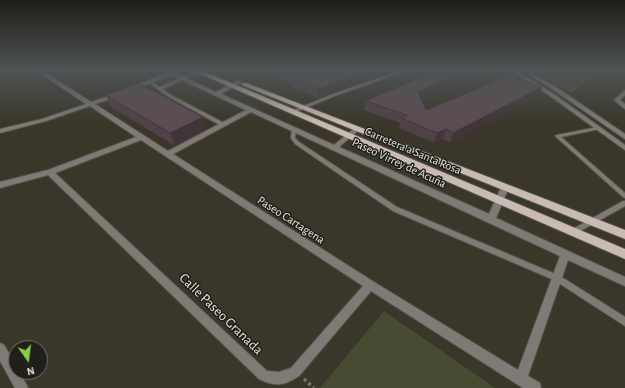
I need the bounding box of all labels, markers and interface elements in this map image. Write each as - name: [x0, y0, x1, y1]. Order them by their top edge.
- street label: Carretera a Santa Rosa: [363, 124, 463, 178]
- street label: Paseo Virrey de Acuña: [350, 135, 448, 191]
- street label: Paseo Cartagena: [255, 193, 327, 247]
- street label: Calle Paseo Granada: [176, 270, 266, 358]
- north arrow: [8, 340, 48, 380]
- text: N: [26, 365, 36, 377]

